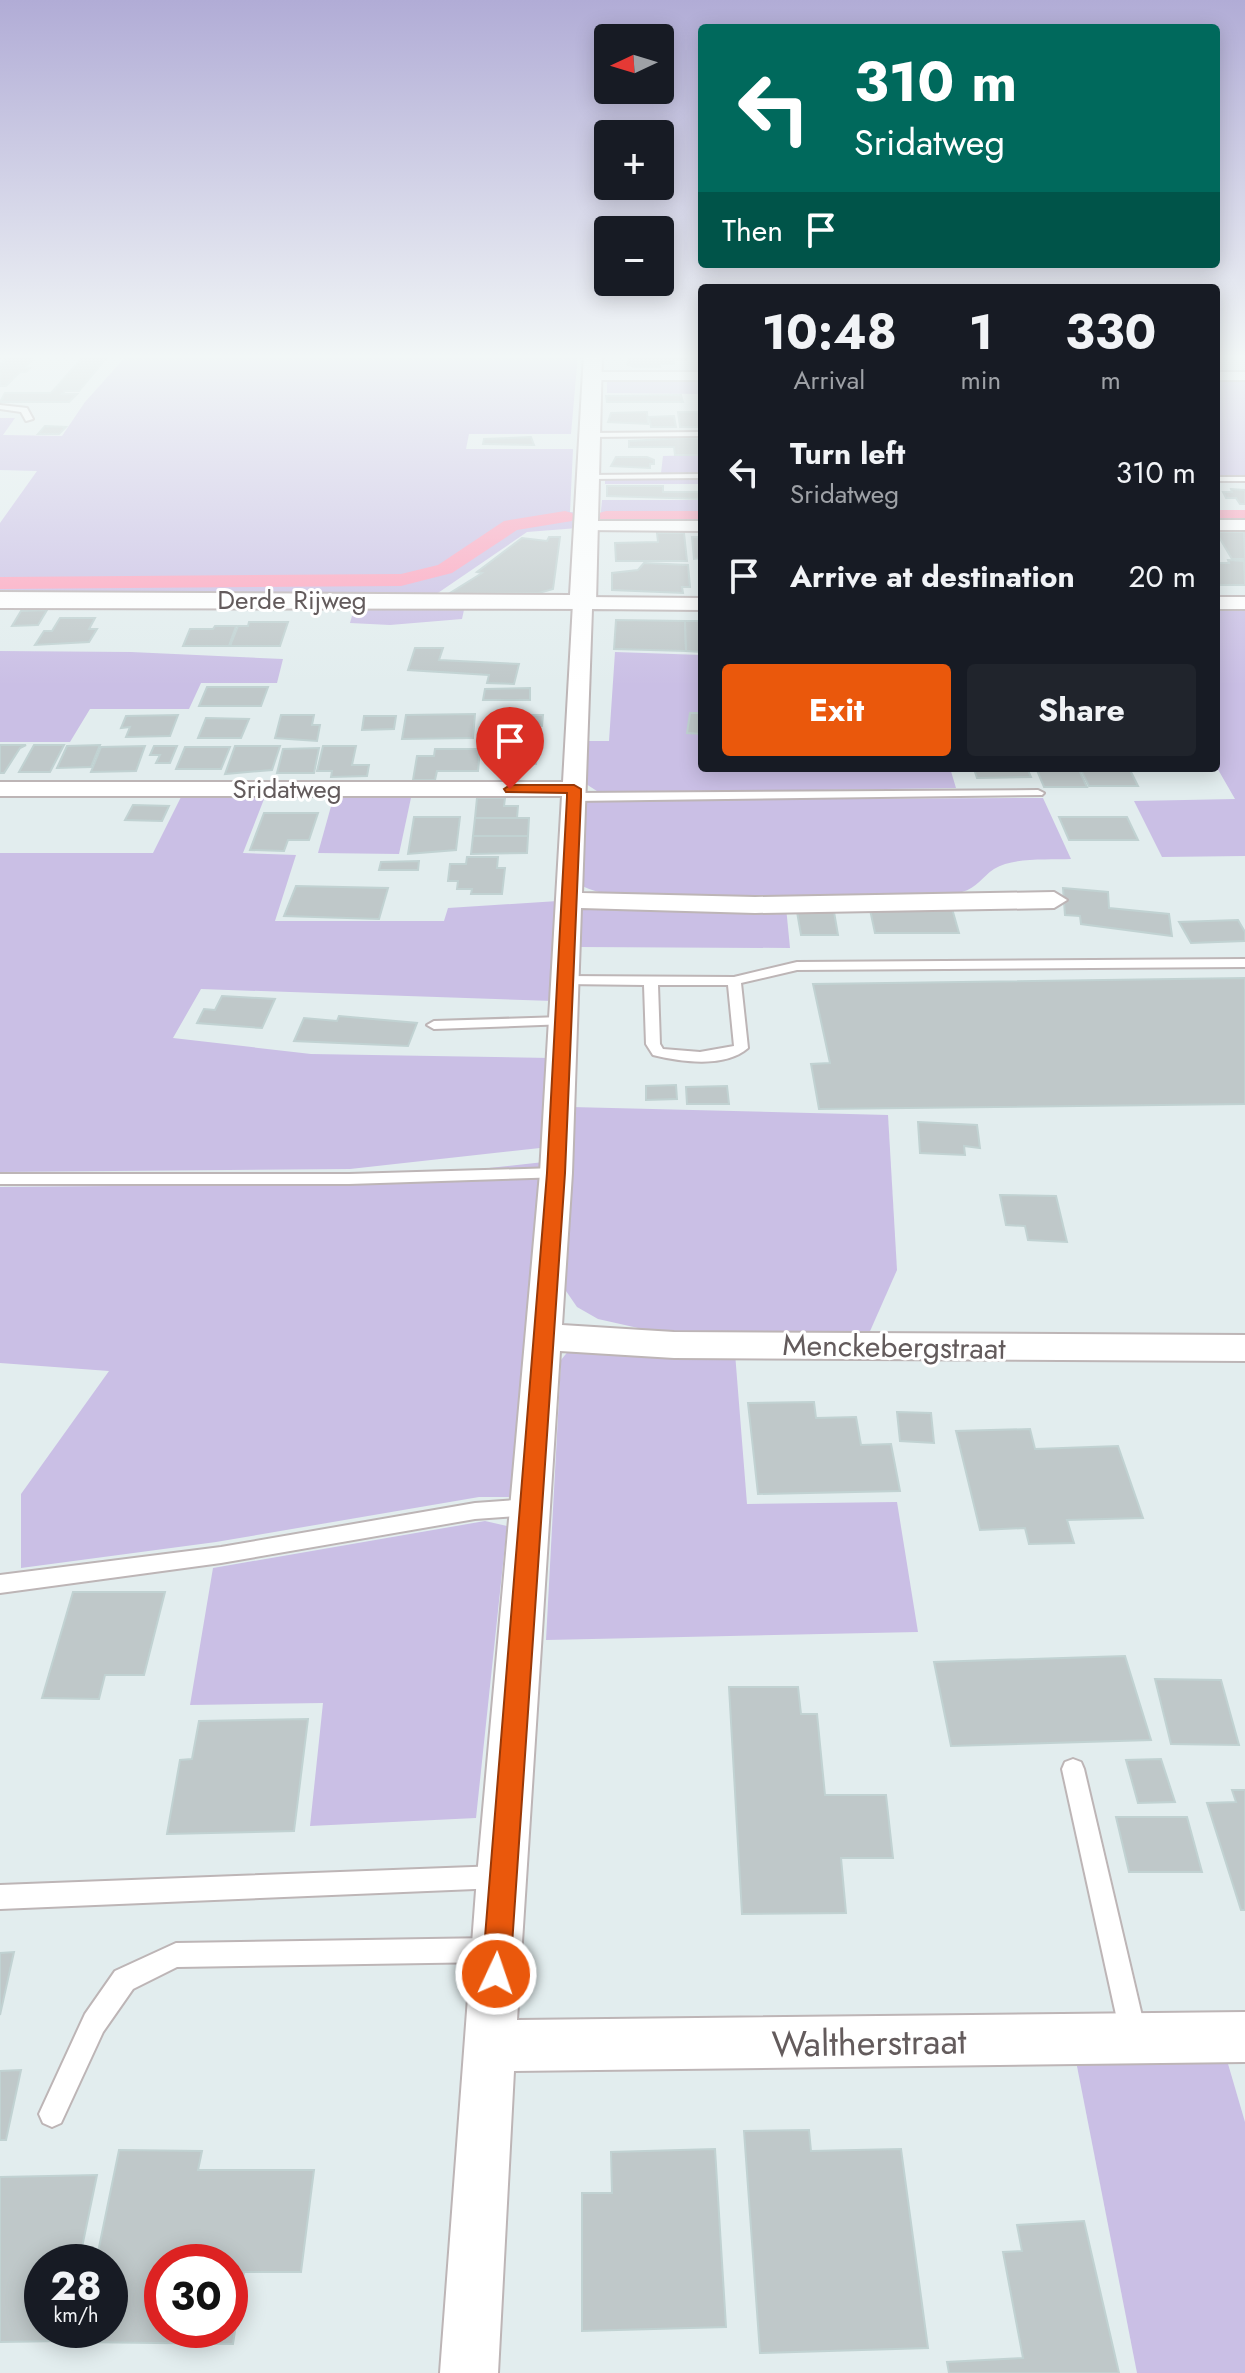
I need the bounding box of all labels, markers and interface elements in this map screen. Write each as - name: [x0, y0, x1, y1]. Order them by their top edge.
- north arrow: [594, 24, 674, 104]
- map controls: [594, 24, 674, 296]
- text: 310 m: [854, 41, 1017, 122]
- icon: left: [722, 56, 826, 160]
- text: Sridatweg: [854, 116, 1005, 168]
- button: +: [594, 120, 674, 200]
- icon: arrive: [799, 208, 843, 252]
- text: Then: [722, 209, 783, 252]
- button: −: [594, 216, 674, 296]
- text: 10:48: [762, 298, 897, 367]
- text: 1: [969, 298, 993, 367]
- text: 330: [1065, 298, 1156, 367]
- text: Arrival: [793, 361, 865, 399]
- text: min: [961, 361, 1001, 399]
- text: m: [1101, 361, 1121, 399]
- text: Turn left: [790, 432, 905, 475]
- icon: left: [722, 450, 766, 494]
- text: 310 m: [1116, 451, 1196, 494]
- text: Sridatweg: [790, 475, 899, 513]
- icon: arrive: [722, 554, 766, 598]
- text: Arrive at destination: [790, 555, 1075, 598]
- text: 20 m: [1129, 555, 1196, 598]
- street label: Derde Rijweg: [217, 581, 367, 619]
- button: Exit: [722, 664, 951, 756]
- button: Share: [967, 664, 1196, 756]
- pin: [476, 707, 544, 789]
- icon: arrive: [488, 719, 532, 763]
- street label: Sridatweg: [233, 770, 342, 808]
- street label: Menckebergstraat: [782, 1323, 1007, 1370]
- position arrow: [454, 1932, 538, 2016]
- street label: Waltherstraat: [771, 2014, 967, 2070]
- speed limit sign: 30: [144, 2244, 248, 2348]
- text: 28: [50, 2257, 102, 2315]
- text: km/h: [53, 2301, 99, 2330]

